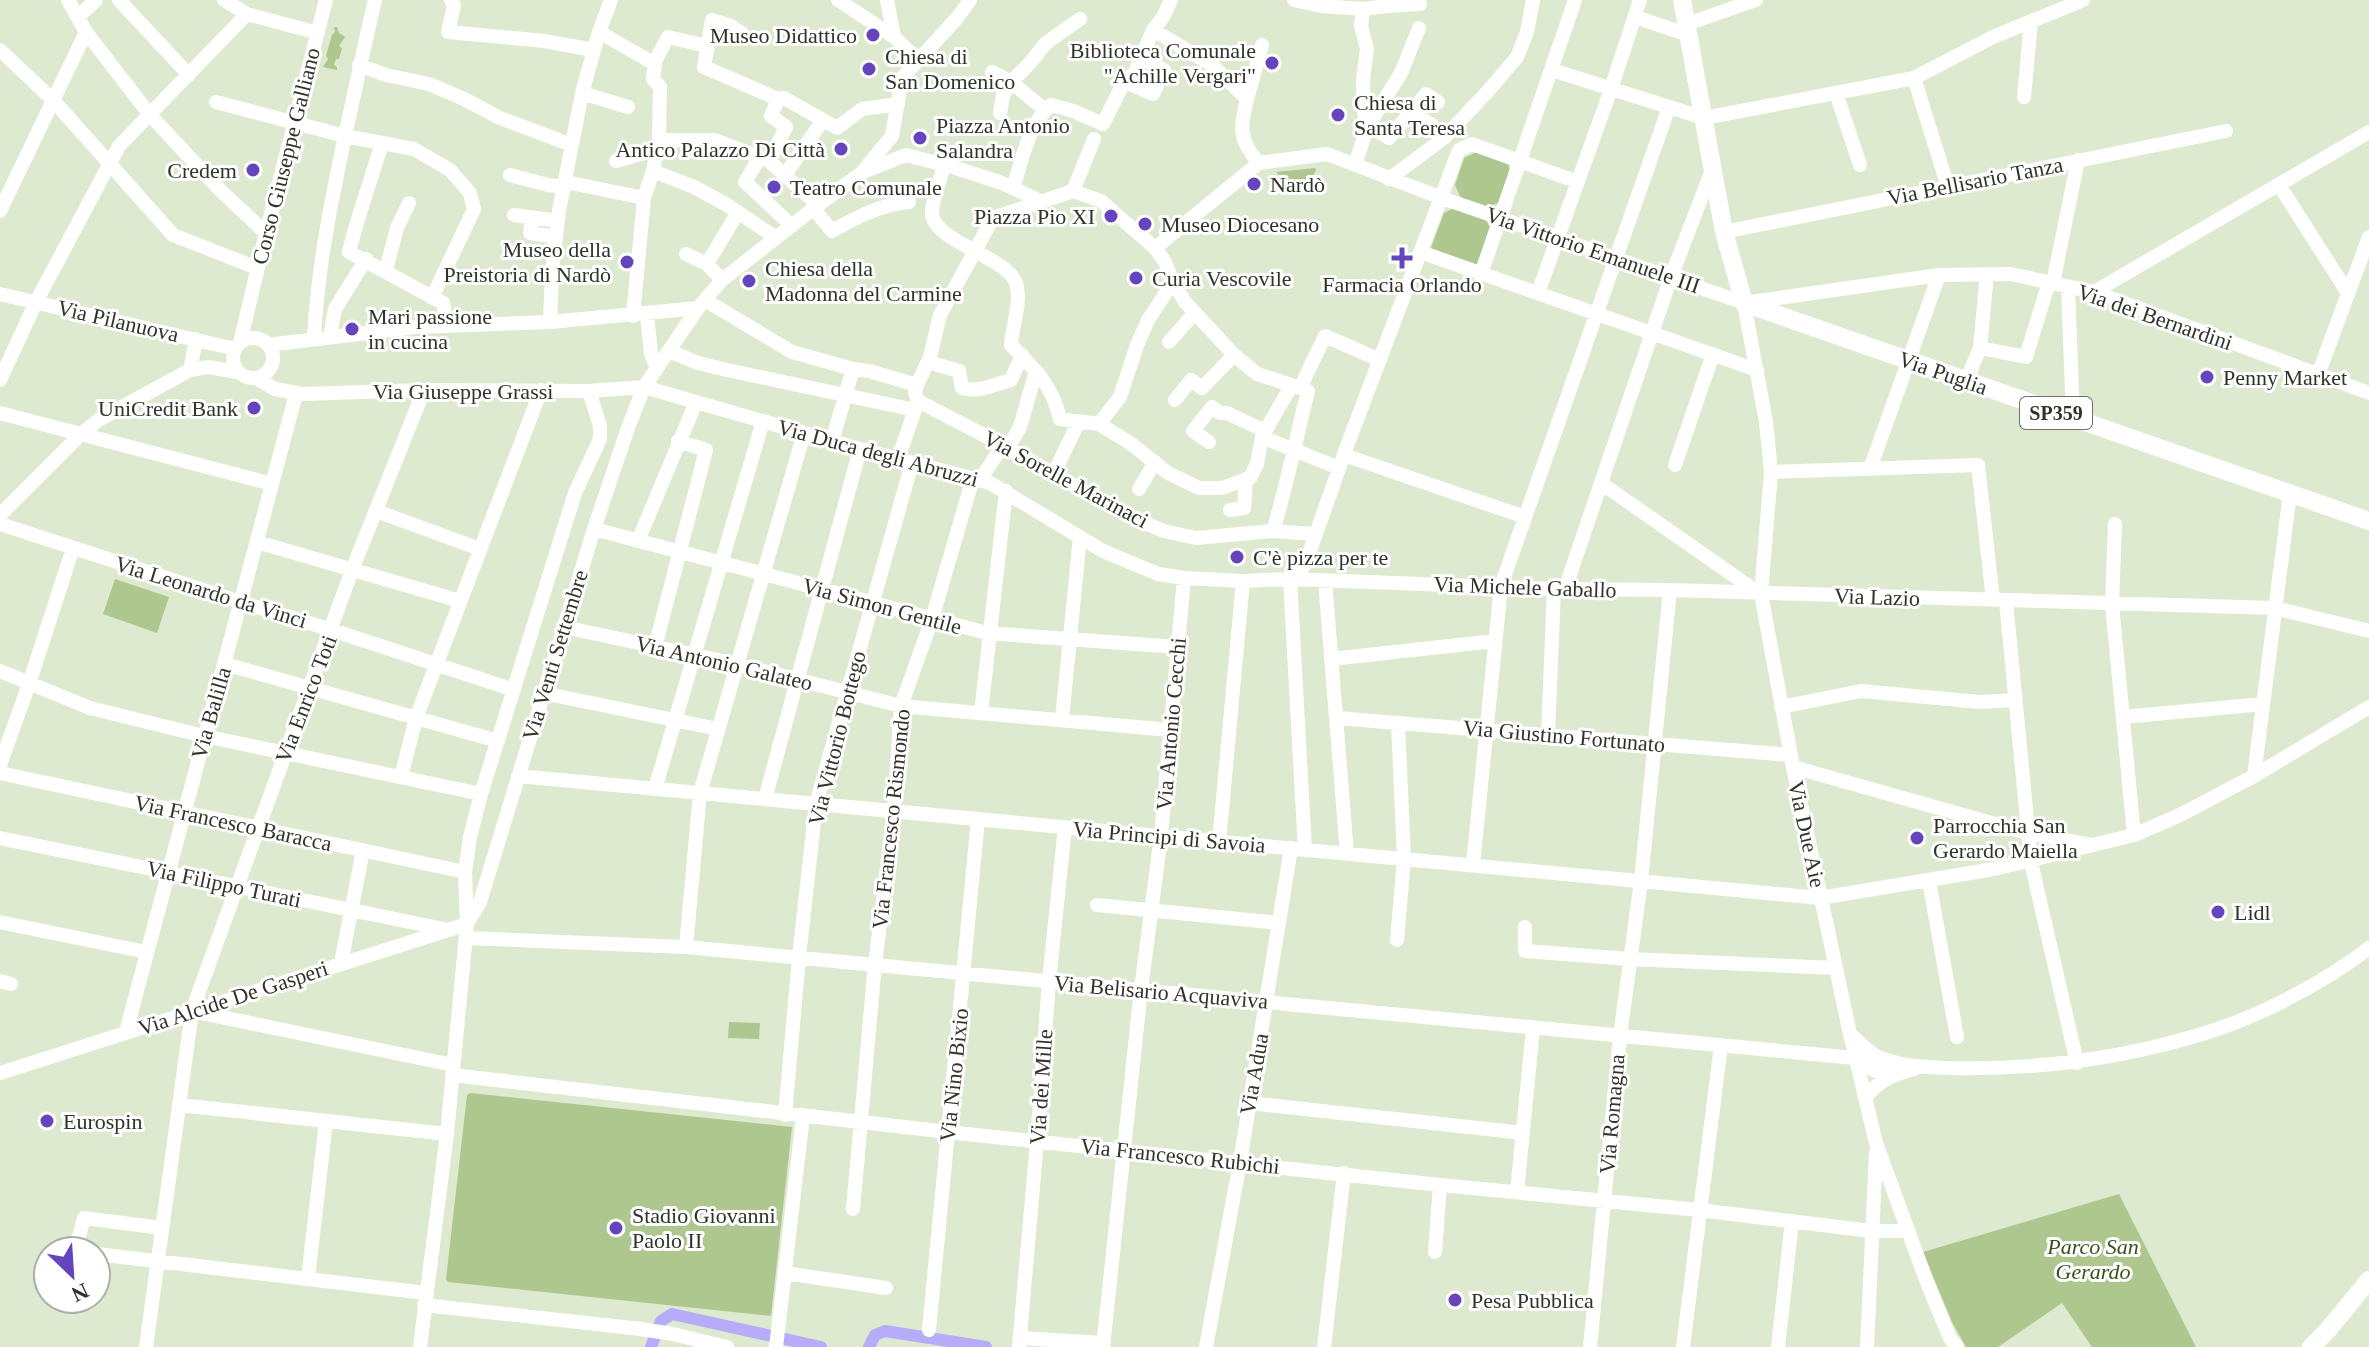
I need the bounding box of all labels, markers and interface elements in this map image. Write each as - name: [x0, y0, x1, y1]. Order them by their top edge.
- place label: Museo Didattico: [710, 23, 857, 48]
- marker: Museo Didattico: [864, 26, 882, 44]
- place label: Biblioteca Comunale "Achille Vergari": [1070, 38, 1256, 88]
- place label: Chiesa di San Domenico: [885, 44, 1015, 94]
- street label: Corso Giuseppe Galliano: [247, 45, 325, 267]
- marker: Biblioteca Comunale "Achille Vergari": [1263, 54, 1281, 72]
- marker: Chiesa di San Domenico: [860, 60, 878, 78]
- place label: Chiesa di Santa Teresa: [1354, 90, 1465, 140]
- marker: Chiesa di Santa Teresa: [1329, 106, 1347, 124]
- place label: Piazza Antonio Salandra: [936, 113, 1070, 163]
- marker: Piazza Antonio Salandra: [911, 129, 929, 147]
- place label: Antico Palazzo Di Città: [615, 137, 825, 162]
- marker: Antico Palazzo Di Città: [832, 140, 850, 158]
- street label: Via Bellisario Tanza: [1885, 152, 2065, 210]
- place label: Credem: [167, 158, 237, 183]
- marker: Credem: [244, 161, 262, 179]
- place label: Nardò: [1270, 172, 1325, 197]
- place label: Teatro Comunale: [790, 175, 942, 200]
- marker: Nardò: [1245, 175, 1263, 193]
- marker: Teatro Comunale: [765, 178, 783, 196]
- street label: Via Vittorio Emanuele III: [1483, 202, 1703, 298]
- place label: Piazza Pio XI: [974, 204, 1095, 229]
- marker: Piazza Pio XI: [1102, 207, 1120, 225]
- place label: Museo Diocesano: [1161, 212, 1319, 237]
- marker: Museo Diocesano: [1136, 215, 1154, 233]
- place label: Museo della Preistoria di Nardò: [444, 237, 611, 287]
- marker: Farmacia Orlando: [1393, 249, 1411, 267]
- marker: Museo della Preistoria di Nardò: [618, 253, 636, 271]
- place label: Chiesa della Madonna del Carmine: [765, 256, 962, 306]
- place label: Curia Vescovile: [1152, 266, 1292, 291]
- marker: Curia Vescovile: [1127, 269, 1145, 287]
- marker: Chiesa della Madonna del Carmine: [740, 272, 758, 290]
- place label: Farmacia Orlando: [1322, 272, 1482, 297]
- street label: Via dei Bernardini: [2074, 279, 2236, 355]
- street label: Via Pilanuova: [55, 295, 181, 347]
- place label: Mari passione in cucina: [368, 304, 492, 354]
- marker: Mari passione in cucina: [343, 320, 361, 338]
- street label: Via Puglia: [1895, 346, 1991, 400]
- place label: Penny Market: [2223, 365, 2347, 390]
- marker: Penny Market: [2198, 368, 2216, 386]
- street label: Via Giuseppe Grassi: [373, 379, 553, 404]
- place label: UniCredit Bank: [98, 396, 238, 421]
- road number: SP359: [2020, 397, 2092, 429]
- marker: UniCredit Bank: [245, 399, 263, 417]
- street label: Via Duca degli Abruzzi: [775, 414, 981, 492]
- street label: Via Sorelle Marinaci: [979, 425, 1153, 533]
- place label: C'è pizza per te: [1253, 545, 1388, 570]
- marker: C'è pizza per te: [1228, 548, 1246, 566]
- street label: Via Leonardo da Vinci: [112, 551, 310, 633]
- street label: Via Venti Settembre: [517, 567, 593, 743]
- street label: Via Michele Gaballo: [1433, 571, 1617, 603]
- street label: Via Simon Gentile: [800, 573, 964, 639]
- street label: Via Lazio: [1834, 583, 1920, 611]
- street label: Via Antonio Galateo: [633, 630, 815, 696]
- street label: Via Enrico Toti: [270, 632, 342, 766]
- street label: Via Antonio Cecchi: [1151, 637, 1191, 811]
- street label: Via Vittorio Bottego: [803, 648, 871, 828]
- street label: Via Balilla: [186, 664, 236, 762]
- street label: Via Francesco Rismondo: [867, 708, 915, 930]
- street label: Via Giustino Fortunato: [1462, 715, 1666, 757]
- street label: Via Due Aie: [1783, 778, 1831, 890]
- street label: Via Francesco Baracca: [132, 790, 334, 856]
- place label: Parrocchia San Gerardo Maiella: [1933, 813, 2078, 863]
- street label: Via Principi di Savoia: [1071, 816, 1267, 858]
- marker: Parrocchia San Gerardo Maiella: [1908, 829, 1926, 847]
- street label: Via Filippo Turati: [144, 855, 304, 913]
- place label: Lidl: [2234, 900, 2271, 925]
- marker: Lidl: [2209, 903, 2227, 921]
- street label: Via Alcide De Gasperi: [135, 955, 331, 1041]
- street label: Via Belisario Acquaviva: [1053, 970, 1269, 1014]
- street label: Via Nino Bixio: [935, 1007, 973, 1143]
- street label: Via dei Mille: [1024, 1028, 1058, 1146]
- street label: Via Adua: [1235, 1031, 1274, 1117]
- street label: Via Romagna: [1594, 1053, 1630, 1175]
- place label: Eurospin: [63, 1109, 142, 1134]
- marker: Eurospin: [38, 1112, 56, 1130]
- street label: Via Francesco Rubichi: [1079, 1133, 1281, 1179]
- place label: Stadio Giovanni Paolo II: [632, 1203, 776, 1253]
- marker: Stadio Giovanni Paolo II: [607, 1219, 625, 1237]
- park label: Parco San Gerardo: [2046, 1234, 2139, 1284]
- north arrow: [32, 1235, 112, 1315]
- text: N: [68, 1278, 93, 1307]
- place label: Pesa Pubblica: [1471, 1288, 1594, 1313]
- marker: Pesa Pubblica: [1446, 1291, 1464, 1309]

